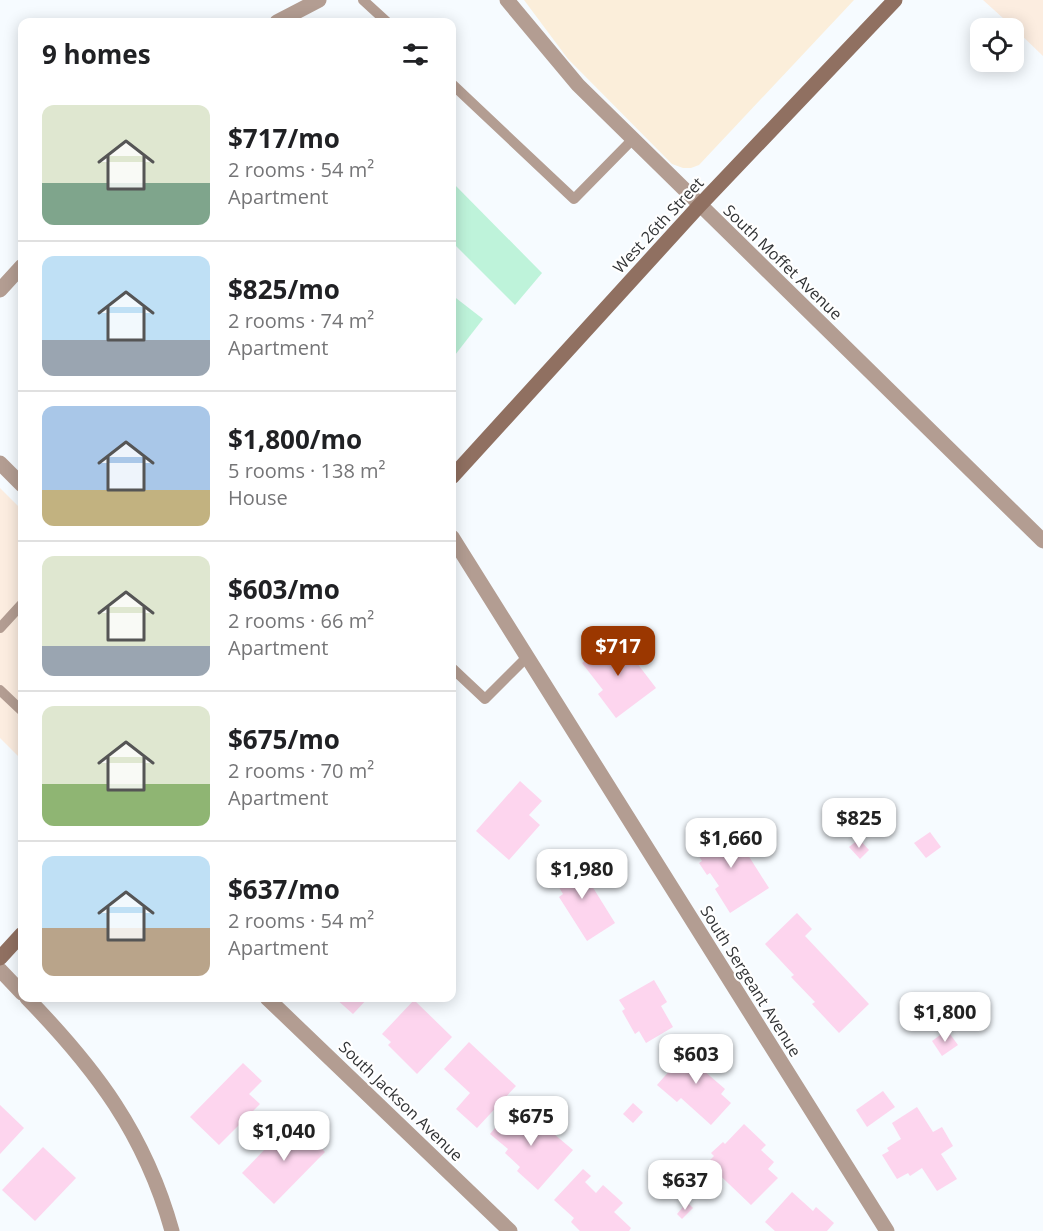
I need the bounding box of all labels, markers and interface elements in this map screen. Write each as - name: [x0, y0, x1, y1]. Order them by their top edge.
- map controls: [970, 18, 1024, 72]
- button: locate: [970, 18, 1024, 72]
- text: 9 homes: [42, 36, 151, 72]
- icon: filters: [399, 38, 432, 71]
- text: $717/mo: [228, 120, 340, 156]
- icon: home: [90, 129, 162, 201]
- text: 2 rooms · 54 m²: [228, 156, 374, 183]
- street label: West 26th Street: [608, 172, 708, 278]
- text: Apartment: [228, 183, 328, 210]
- street label: South Moffet Avenue: [719, 199, 847, 325]
- text: $825/mo: [228, 271, 340, 307]
- icon: home: [90, 280, 162, 352]
- text: 2 rooms · 74 m²: [228, 307, 374, 334]
- text: Apartment: [228, 334, 328, 361]
- text: $1,800/mo: [228, 421, 362, 457]
- icon: home: [90, 430, 162, 502]
- text: 5 rooms · 138 m²: [228, 457, 386, 484]
- text: House: [228, 484, 288, 511]
- text: $603/mo: [228, 571, 340, 607]
- icon: home: [90, 580, 162, 652]
- text: 2 rooms · 66 m²: [228, 607, 374, 634]
- pin: $717: [582, 626, 654, 677]
- text: $717: [595, 632, 641, 659]
- text: Apartment: [228, 634, 328, 661]
- text: $675/mo: [228, 721, 340, 757]
- icon: home: [90, 730, 162, 802]
- text: 2 rooms · 70 m²: [228, 757, 374, 784]
- text: Apartment: [228, 784, 328, 811]
- pin: $825: [823, 798, 895, 849]
- text: $825: [836, 804, 882, 831]
- pin: $1,660: [682, 818, 780, 869]
- text: $1,660: [700, 824, 762, 851]
- pin: $1,980: [533, 849, 631, 900]
- text: $1,980: [551, 855, 613, 882]
- text: $637/mo: [228, 871, 340, 907]
- icon: home: [90, 880, 162, 952]
- street label: South Sergeant Avenue: [696, 901, 806, 1061]
- text: 2 rooms · 54 m²: [228, 907, 374, 934]
- text: Apartment: [228, 934, 328, 961]
- pin: $1,800: [896, 992, 994, 1043]
- text: $1,800: [914, 998, 976, 1025]
- pin: $603: [660, 1034, 732, 1085]
- street label: South Jackson Avenue: [334, 1036, 468, 1166]
- text: $603: [673, 1040, 719, 1067]
- pin: $675: [495, 1096, 567, 1147]
- text: $675: [508, 1102, 554, 1129]
- pin: $1,040: [235, 1111, 333, 1162]
- text: $1,040: [253, 1117, 315, 1144]
- pin: $637: [649, 1160, 721, 1211]
- text: $637: [662, 1166, 708, 1193]

